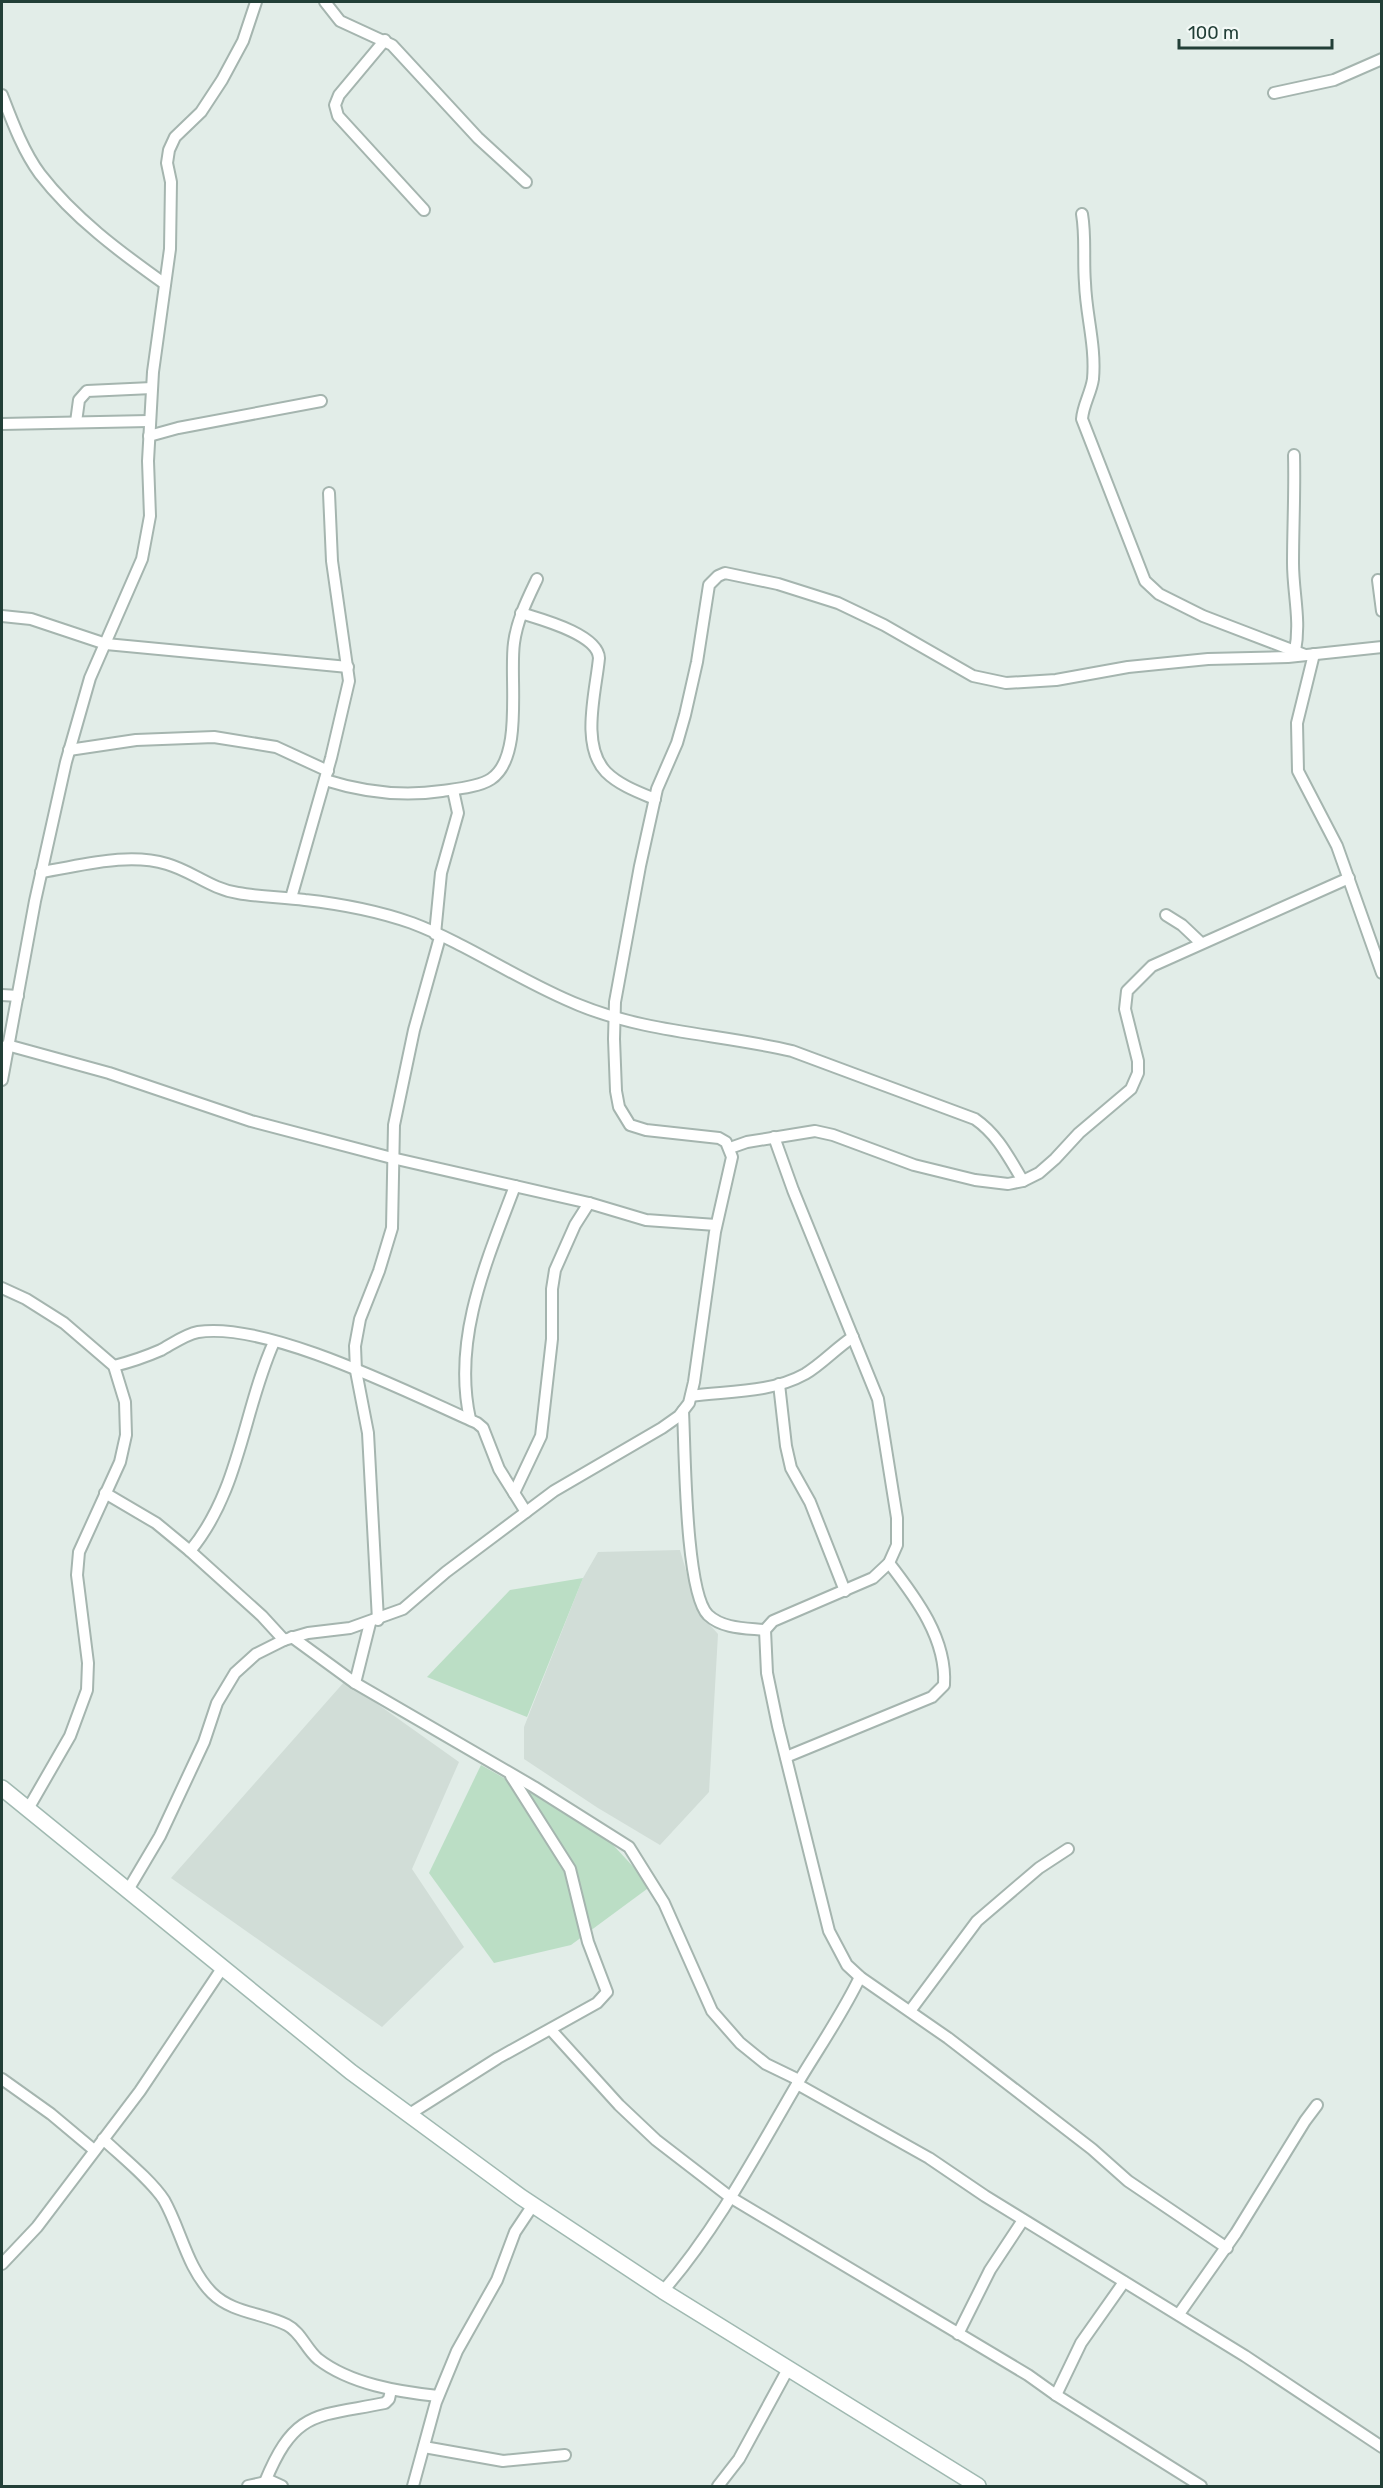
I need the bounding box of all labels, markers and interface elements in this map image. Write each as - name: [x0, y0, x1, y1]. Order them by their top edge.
- scale bar: [1179, 12, 1332, 50]
- text: 100 m: [1188, 22, 1239, 44]

